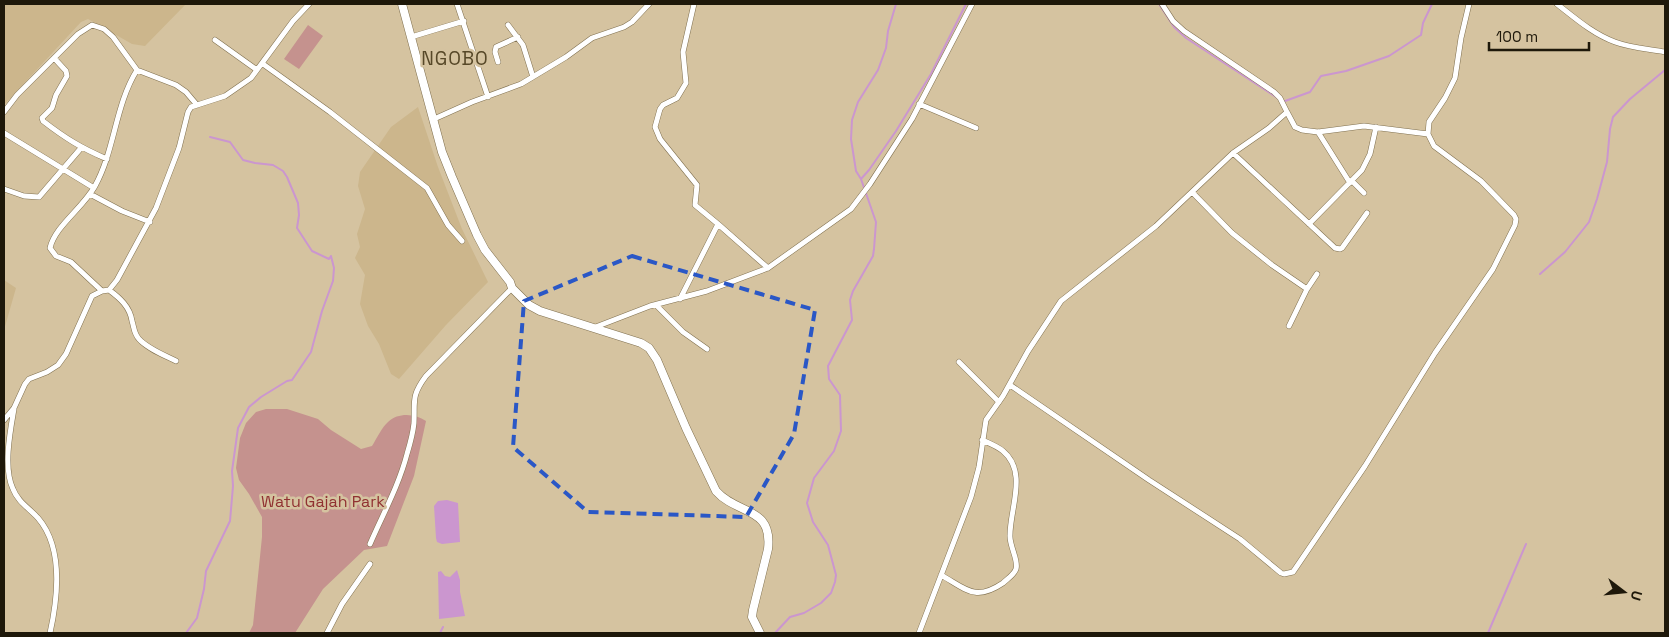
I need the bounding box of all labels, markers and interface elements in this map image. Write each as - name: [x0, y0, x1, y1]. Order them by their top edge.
- scale bar: [1489, 20, 1589, 52]
- text: 100 m: [1496, 27, 1538, 46]
- district label: NGOBO: [421, 46, 489, 71]
- park label: Watu Gajah Park: [261, 491, 385, 512]
- north arrow: [1599, 567, 1649, 617]
- text: U: [1627, 589, 1646, 603]

